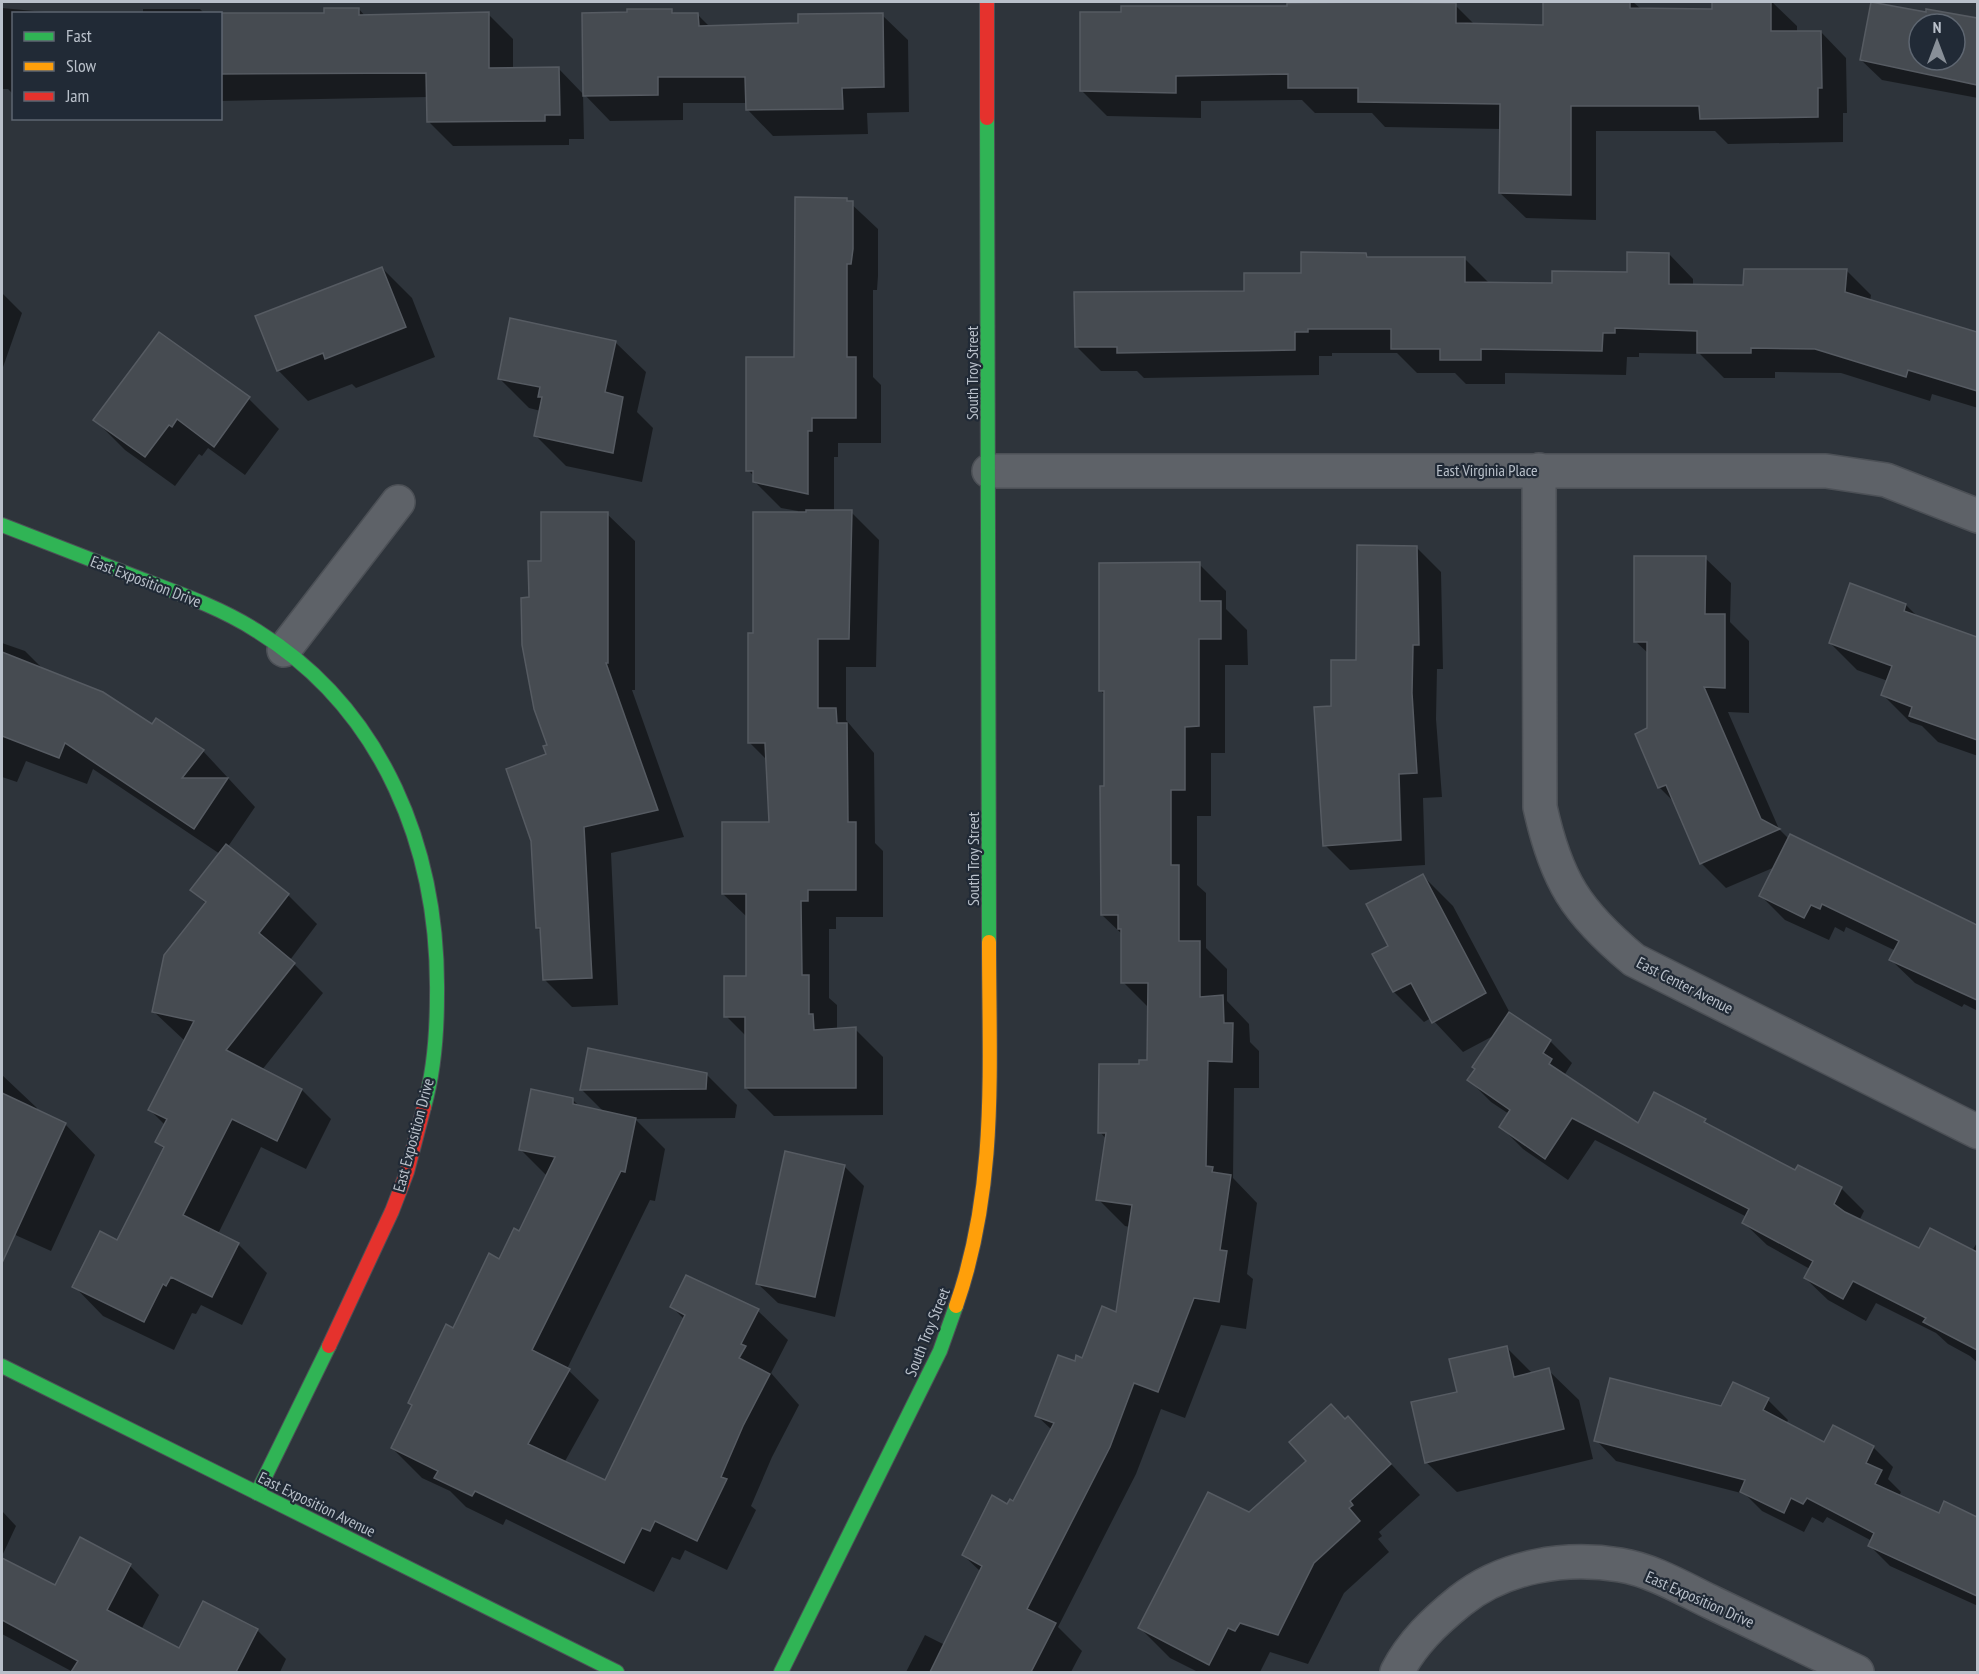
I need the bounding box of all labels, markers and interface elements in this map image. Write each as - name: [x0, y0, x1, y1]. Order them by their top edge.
- legend: [12, 12, 222, 120]
- north arrow: [1907, 12, 1967, 72]
- text: N: [1933, 17, 1941, 37]
- text: Fast: [66, 24, 92, 47]
- text: Slow: [66, 54, 97, 77]
- text: Jam: [65, 84, 89, 107]
- street label: South Troy Street: [962, 325, 982, 420]
- street label: East Virginia Place: [1436, 460, 1538, 480]
- street label: East Exposition Drive: [88, 551, 204, 611]
- street label: South Troy Street: [963, 811, 983, 906]
- street label: East Center Avenue: [1633, 952, 1737, 1018]
- street label: East Exposition Drive: [388, 1076, 438, 1194]
- street label: South Troy Street: [900, 1284, 954, 1379]
- street label: East Exposition Avenue: [255, 1467, 379, 1541]
- street label: East Exposition Drive: [1643, 1566, 1757, 1632]

